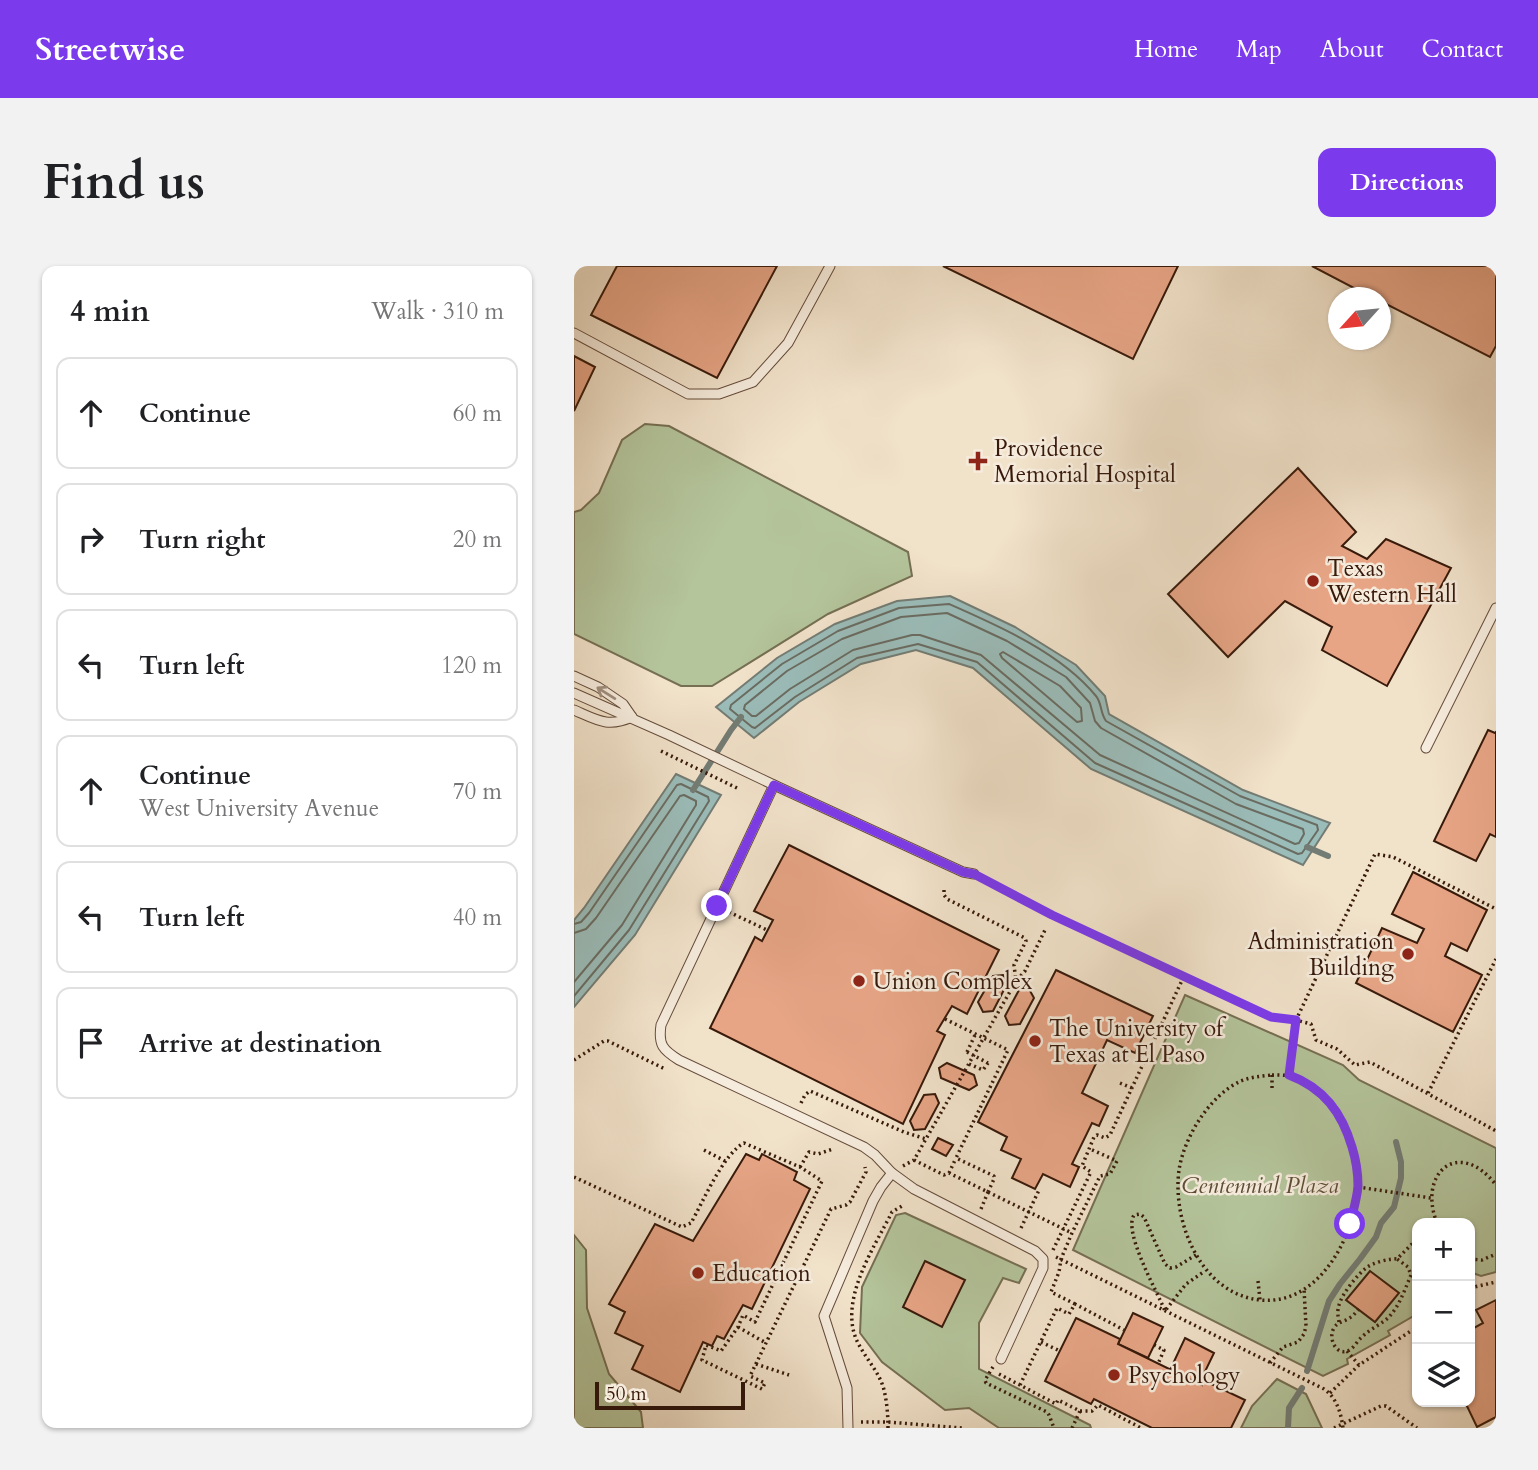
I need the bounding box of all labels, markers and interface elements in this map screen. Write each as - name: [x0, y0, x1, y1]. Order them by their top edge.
- text: Streetwise: [35, 27, 185, 72]
- text: Home: [1134, 33, 1198, 66]
- text: Map: [1236, 33, 1282, 66]
- text: About: [1320, 33, 1384, 66]
- text: Contact: [1422, 33, 1503, 66]
- button: Directions: [1318, 148, 1496, 217]
- text: Find us: [42, 149, 205, 216]
- north arrow: [1328, 287, 1391, 350]
- text: 4 min: [70, 291, 150, 332]
- text: Walk · 310 m: [371, 296, 504, 327]
- icon: ahead: [72, 394, 110, 432]
- text: Continue: [139, 396, 251, 431]
- text: 60 m: [453, 398, 502, 429]
- place label: Providence Memorial Hospital: [994, 433, 1176, 490]
- marker: Providence Memorial Hospital: [968, 451, 988, 471]
- icon: right: [72, 520, 110, 558]
- text: Turn right: [139, 522, 266, 557]
- text: 20 m: [453, 524, 502, 555]
- place label: Texas Western Hall: [1326, 553, 1457, 610]
- marker: Texas Western Hall: [1305, 573, 1321, 589]
- icon: left: [72, 646, 110, 684]
- text: Turn left: [139, 648, 244, 683]
- text: 120 m: [441, 650, 502, 681]
- one-way arrow: [597, 685, 617, 699]
- text: Continue: [139, 758, 251, 793]
- icon: ahead: [72, 772, 110, 810]
- text: 70 m: [453, 776, 502, 807]
- text: West University Avenue: [139, 793, 379, 824]
- route end: [701, 890, 732, 921]
- icon: left: [72, 898, 110, 936]
- text: Turn left: [139, 900, 244, 935]
- text: 40 m: [453, 902, 502, 933]
- place label: Administration Building: [1247, 926, 1394, 983]
- marker: Administration Building: [1400, 946, 1416, 962]
- place label: Union Complex: [873, 966, 1033, 997]
- marker: Union Complex: [851, 973, 867, 989]
- place label: The University of Texas at El Paso: [1049, 1013, 1227, 1070]
- icon: arrive: [72, 1024, 110, 1062]
- text: Arrive at destination: [139, 1026, 382, 1061]
- marker: The University of Texas at El Paso: [1027, 1033, 1043, 1049]
- park label: Centennial Plaza: [1181, 1170, 1339, 1201]
- route start: [1334, 1208, 1365, 1239]
- map controls: [1412, 1218, 1475, 1407]
- button: +: [1412, 1218, 1475, 1281]
- place label: Education: [712, 1258, 811, 1289]
- marker: Education: [690, 1265, 706, 1281]
- button: −: [1412, 1281, 1475, 1344]
- button: layers: [1412, 1344, 1475, 1407]
- place label: Psychology: [1128, 1360, 1240, 1391]
- marker: Psychology: [1106, 1367, 1122, 1383]
- scale bar: [595, 1379, 746, 1411]
- text: 50 m: [606, 1381, 647, 1407]

